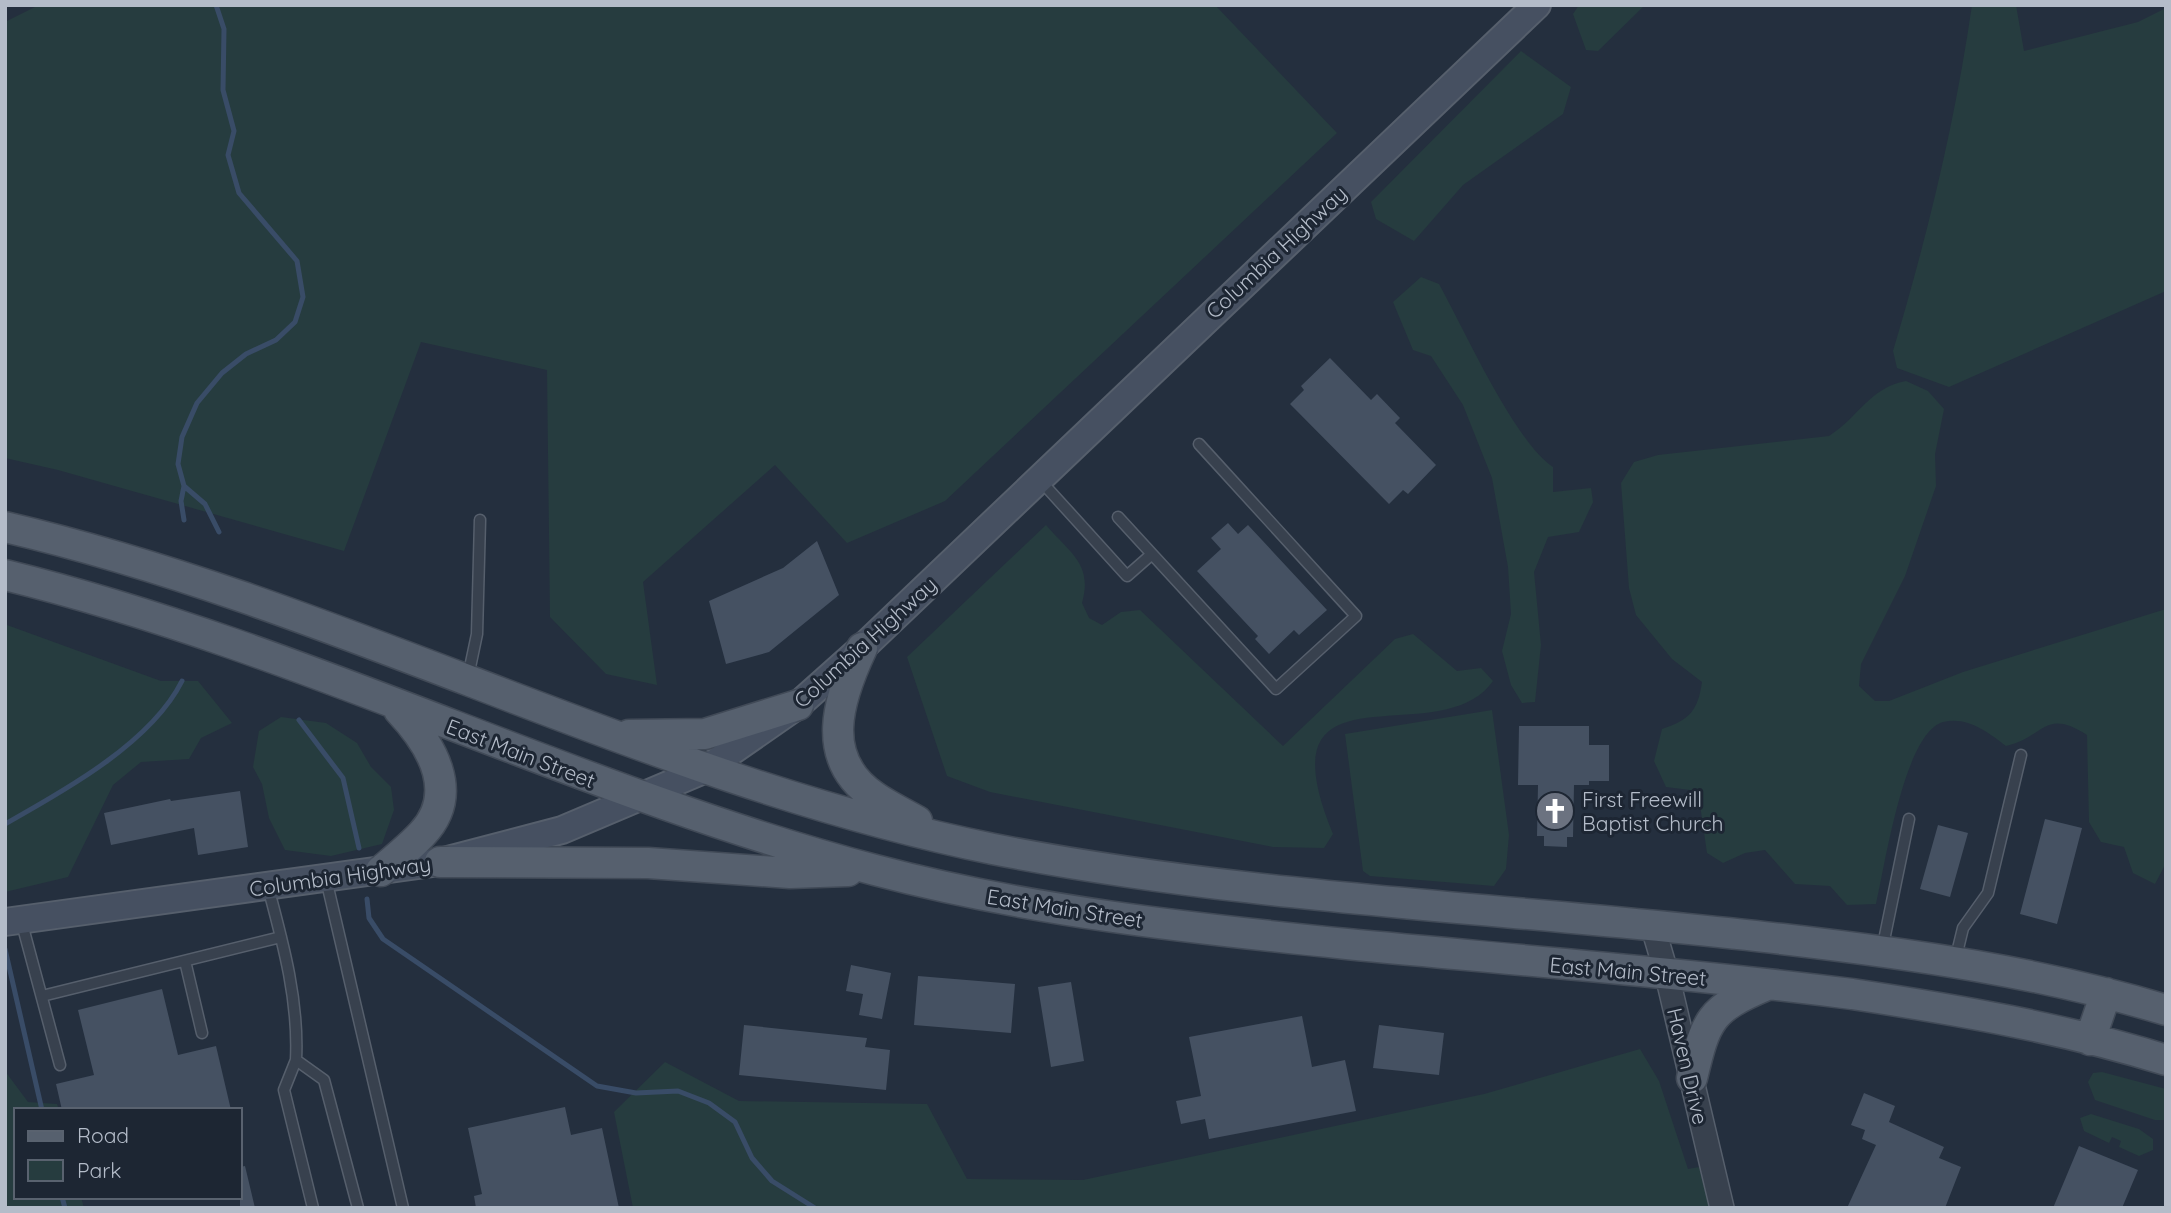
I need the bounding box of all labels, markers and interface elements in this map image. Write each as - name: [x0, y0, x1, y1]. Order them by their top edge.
- street label: Columbia Highway: [1200, 180, 1352, 324]
- street label: Columbia Highway: [788, 571, 942, 713]
- street label: East Main Street: [443, 713, 599, 793]
- place label: First Freewill Baptist Church: [1582, 786, 1723, 836]
- church icon: First Freewill Baptist Church: [1534, 790, 1576, 832]
- street label: Columbia Highway: [248, 850, 432, 902]
- street label: East Main Street: [985, 883, 1145, 933]
- street label: East Main Street: [1549, 951, 1707, 991]
- street label: Haven Drive: [1662, 1005, 1714, 1127]
- legend: [14, 1108, 242, 1199]
- text: Road: [77, 1122, 129, 1148]
- text: Park: [77, 1157, 121, 1183]

